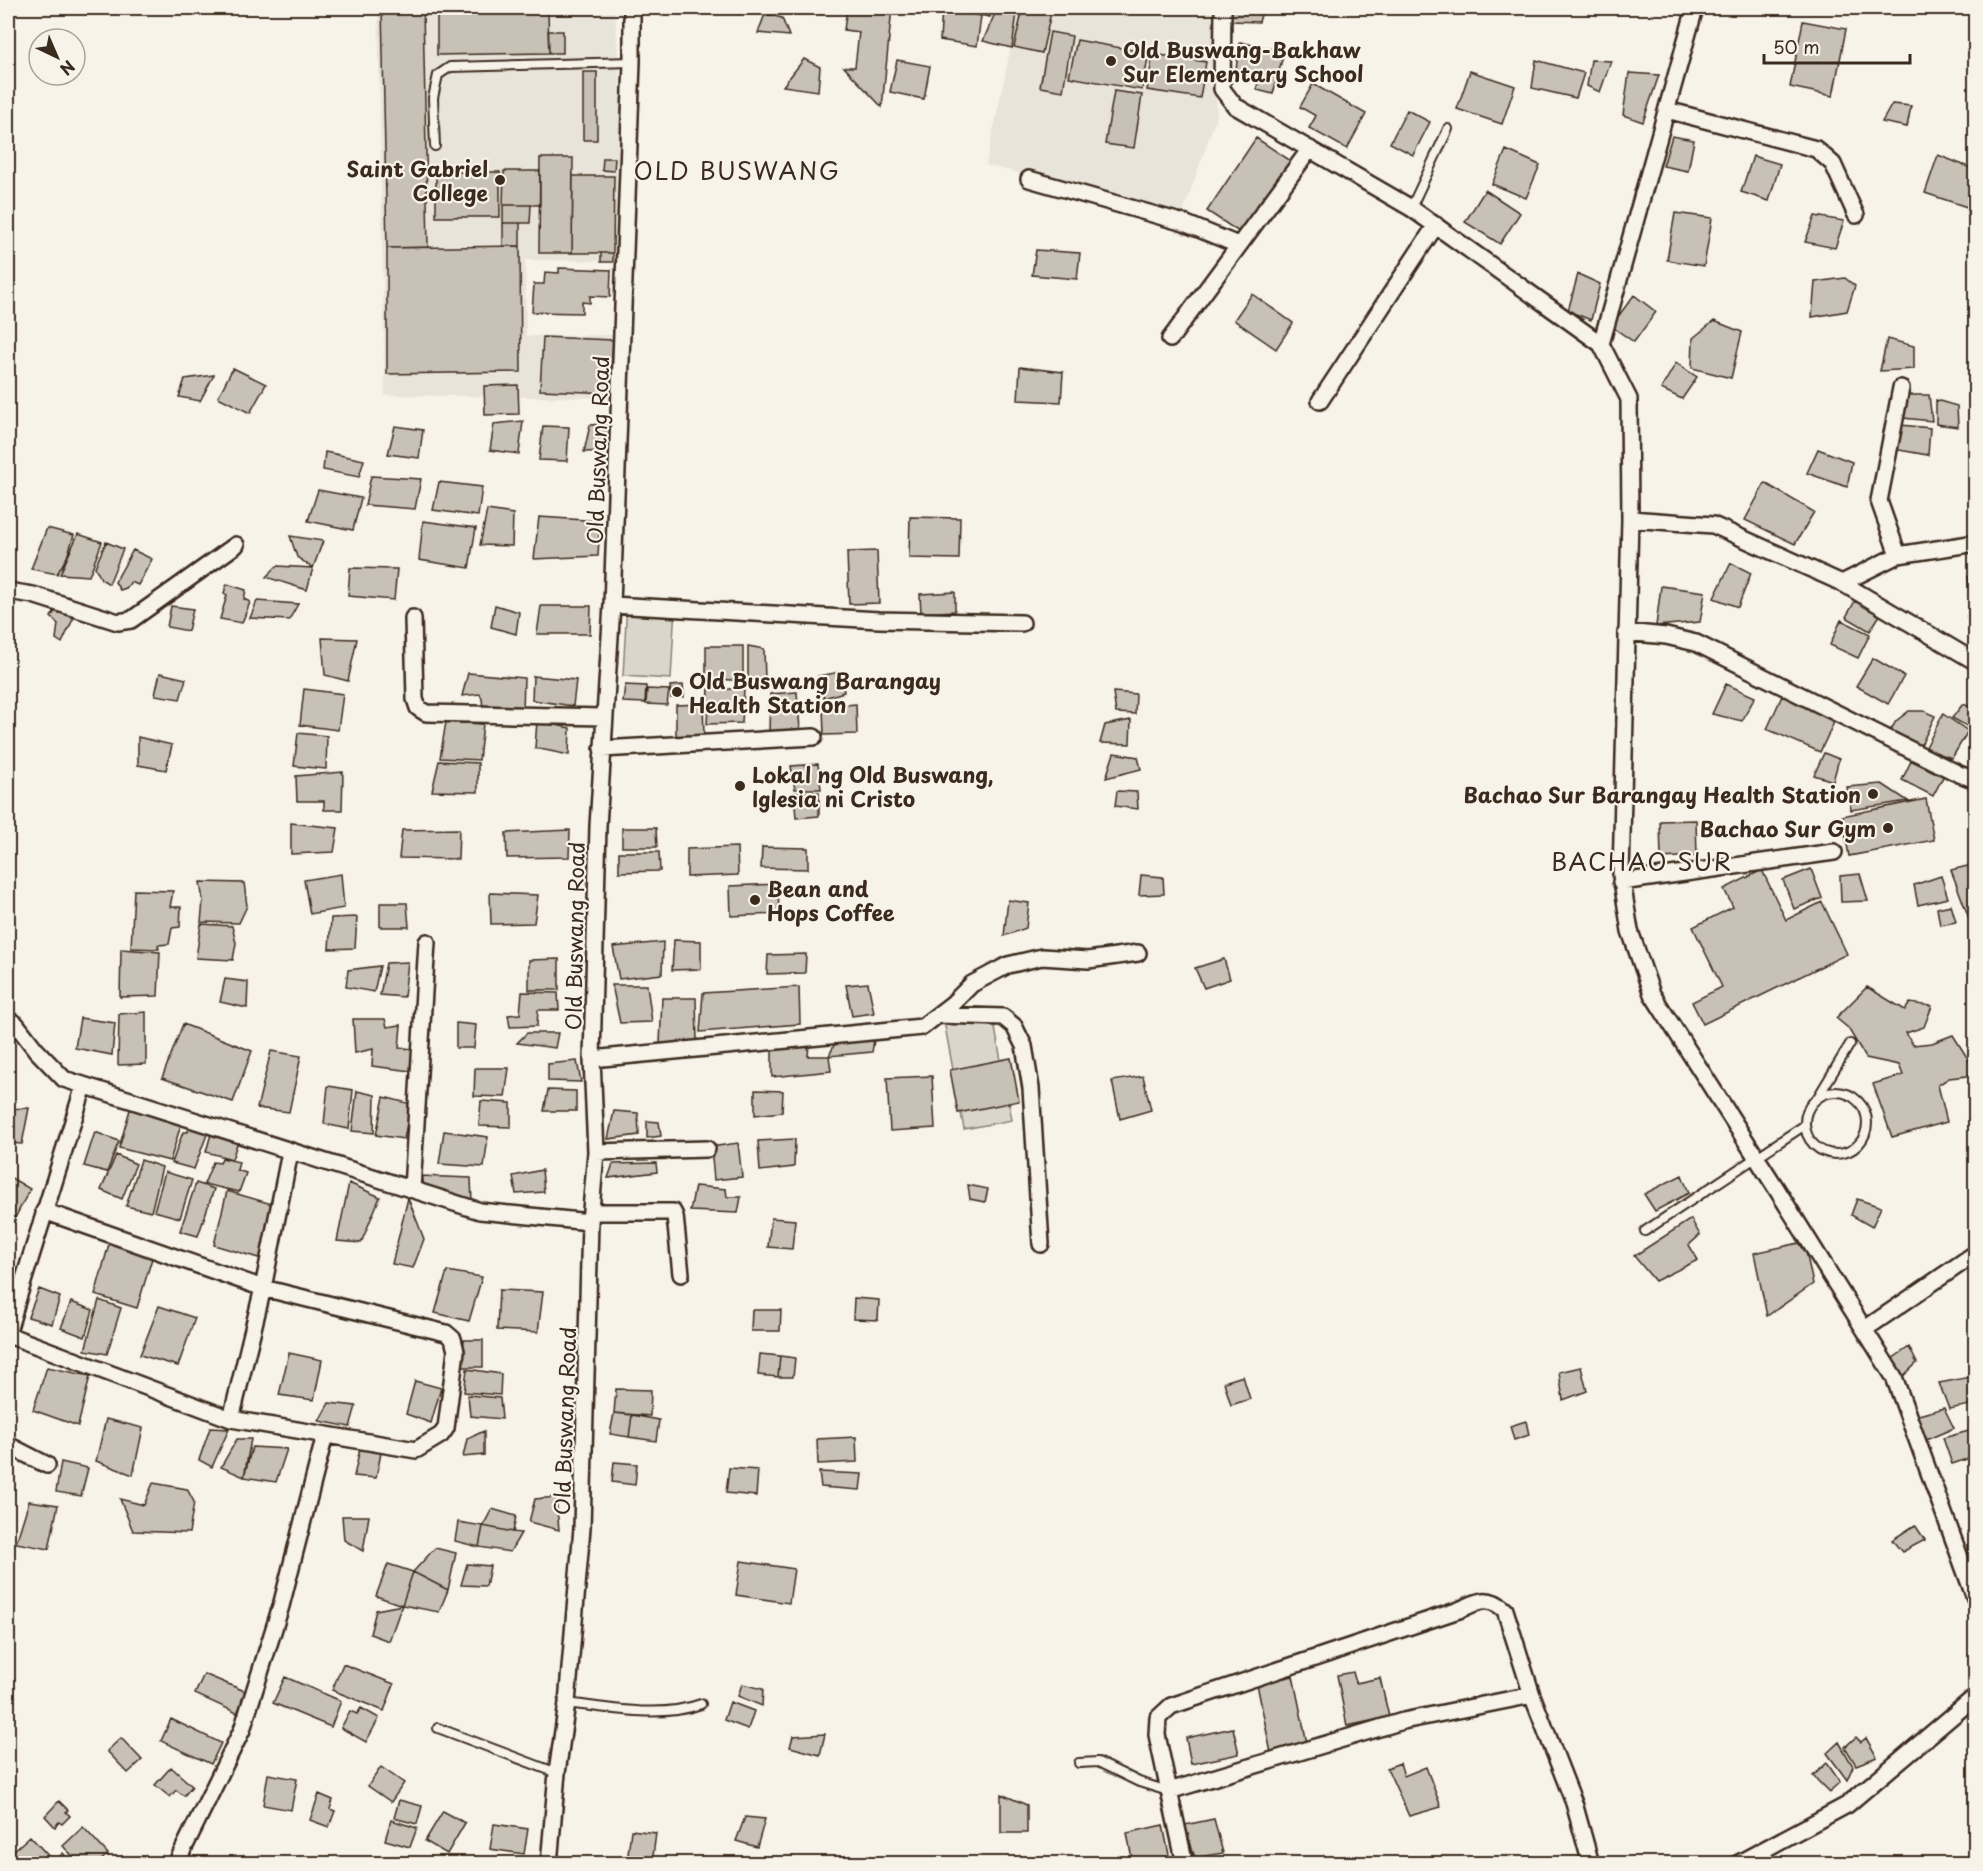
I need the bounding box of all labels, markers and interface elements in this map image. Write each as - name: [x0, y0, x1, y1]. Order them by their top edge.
- north arrow: [27, 27, 87, 87]
- scale bar: [1764, 27, 1910, 65]
- place label: Old Buswang-Bakhaw Sur Elementary School: [1123, 33, 1363, 89]
- text: 50 m: [1773, 33, 1820, 60]
- marker: Old Buswang-Bakhaw Sur Elementary School: [1104, 54, 1118, 68]
- text: N: [55, 55, 81, 82]
- place label: Saint Gabriel College: [347, 152, 488, 208]
- district label: OLD BUSWANG: [634, 152, 840, 188]
- marker: Saint Gabriel College: [493, 173, 507, 187]
- street label: Old Buswang Road: [578, 355, 616, 545]
- place label: Old Buswang Barangay Health Station: [689, 664, 941, 720]
- marker: Old Buswang Barangay Health Station: [670, 685, 684, 699]
- place label: Lokal ng Old Buswang, Iglesia ni Cristo: [752, 758, 994, 814]
- place label: Bachao Sur Barangay Health Station: [1464, 778, 1861, 810]
- marker: Lokal ng Old Buswang, Iglesia ni Cristo: [733, 779, 747, 793]
- marker: Bachao Sur Barangay Health Station: [1866, 787, 1880, 801]
- place label: Bachao Sur Gym: [1700, 812, 1876, 844]
- marker: Bachao Sur Gym: [1881, 821, 1895, 835]
- street label: Old Buswang Road: [556, 841, 592, 1031]
- district label: BACHAO SUR: [1551, 843, 1733, 879]
- place label: Bean and Hops Coffee: [767, 872, 895, 928]
- marker: Bean and Hops Coffee: [748, 893, 762, 907]
- street label: Old Buswang Road: [545, 1326, 583, 1516]

